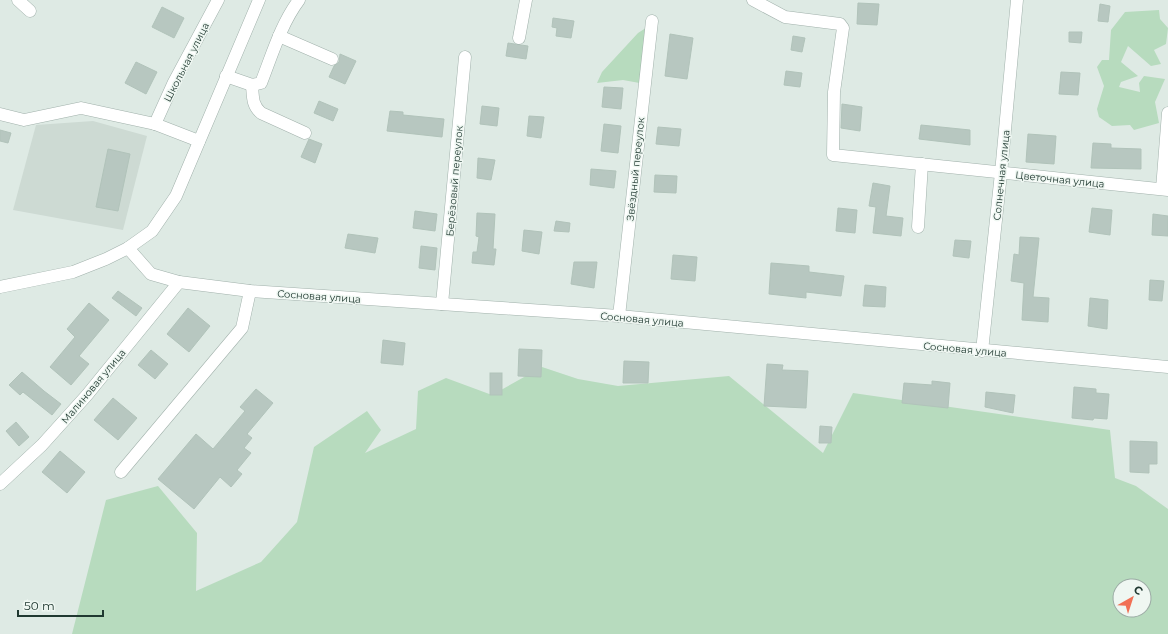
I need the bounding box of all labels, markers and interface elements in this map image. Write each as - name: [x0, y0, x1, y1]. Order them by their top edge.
- street label: Школьная улица: [161, 20, 212, 104]
- street label: Звёздный переулок: [624, 116, 647, 222]
- street label: Берёзовый переулок: [443, 125, 466, 237]
- street label: Солнечная улица: [990, 129, 1013, 221]
- street label: Цветочная улица: [1015, 168, 1105, 191]
- street label: Сосновая улица: [277, 287, 361, 306]
- street label: Сосновая улица: [600, 309, 684, 330]
- street label: Сосновая улица: [923, 339, 1007, 360]
- street label: Малиновая улица: [58, 346, 128, 426]
- north arrow: [1112, 578, 1152, 618]
- text: С: [1131, 582, 1146, 598]
- scale bar: [18, 592, 103, 618]
- text: 50 m: [24, 598, 55, 613]

